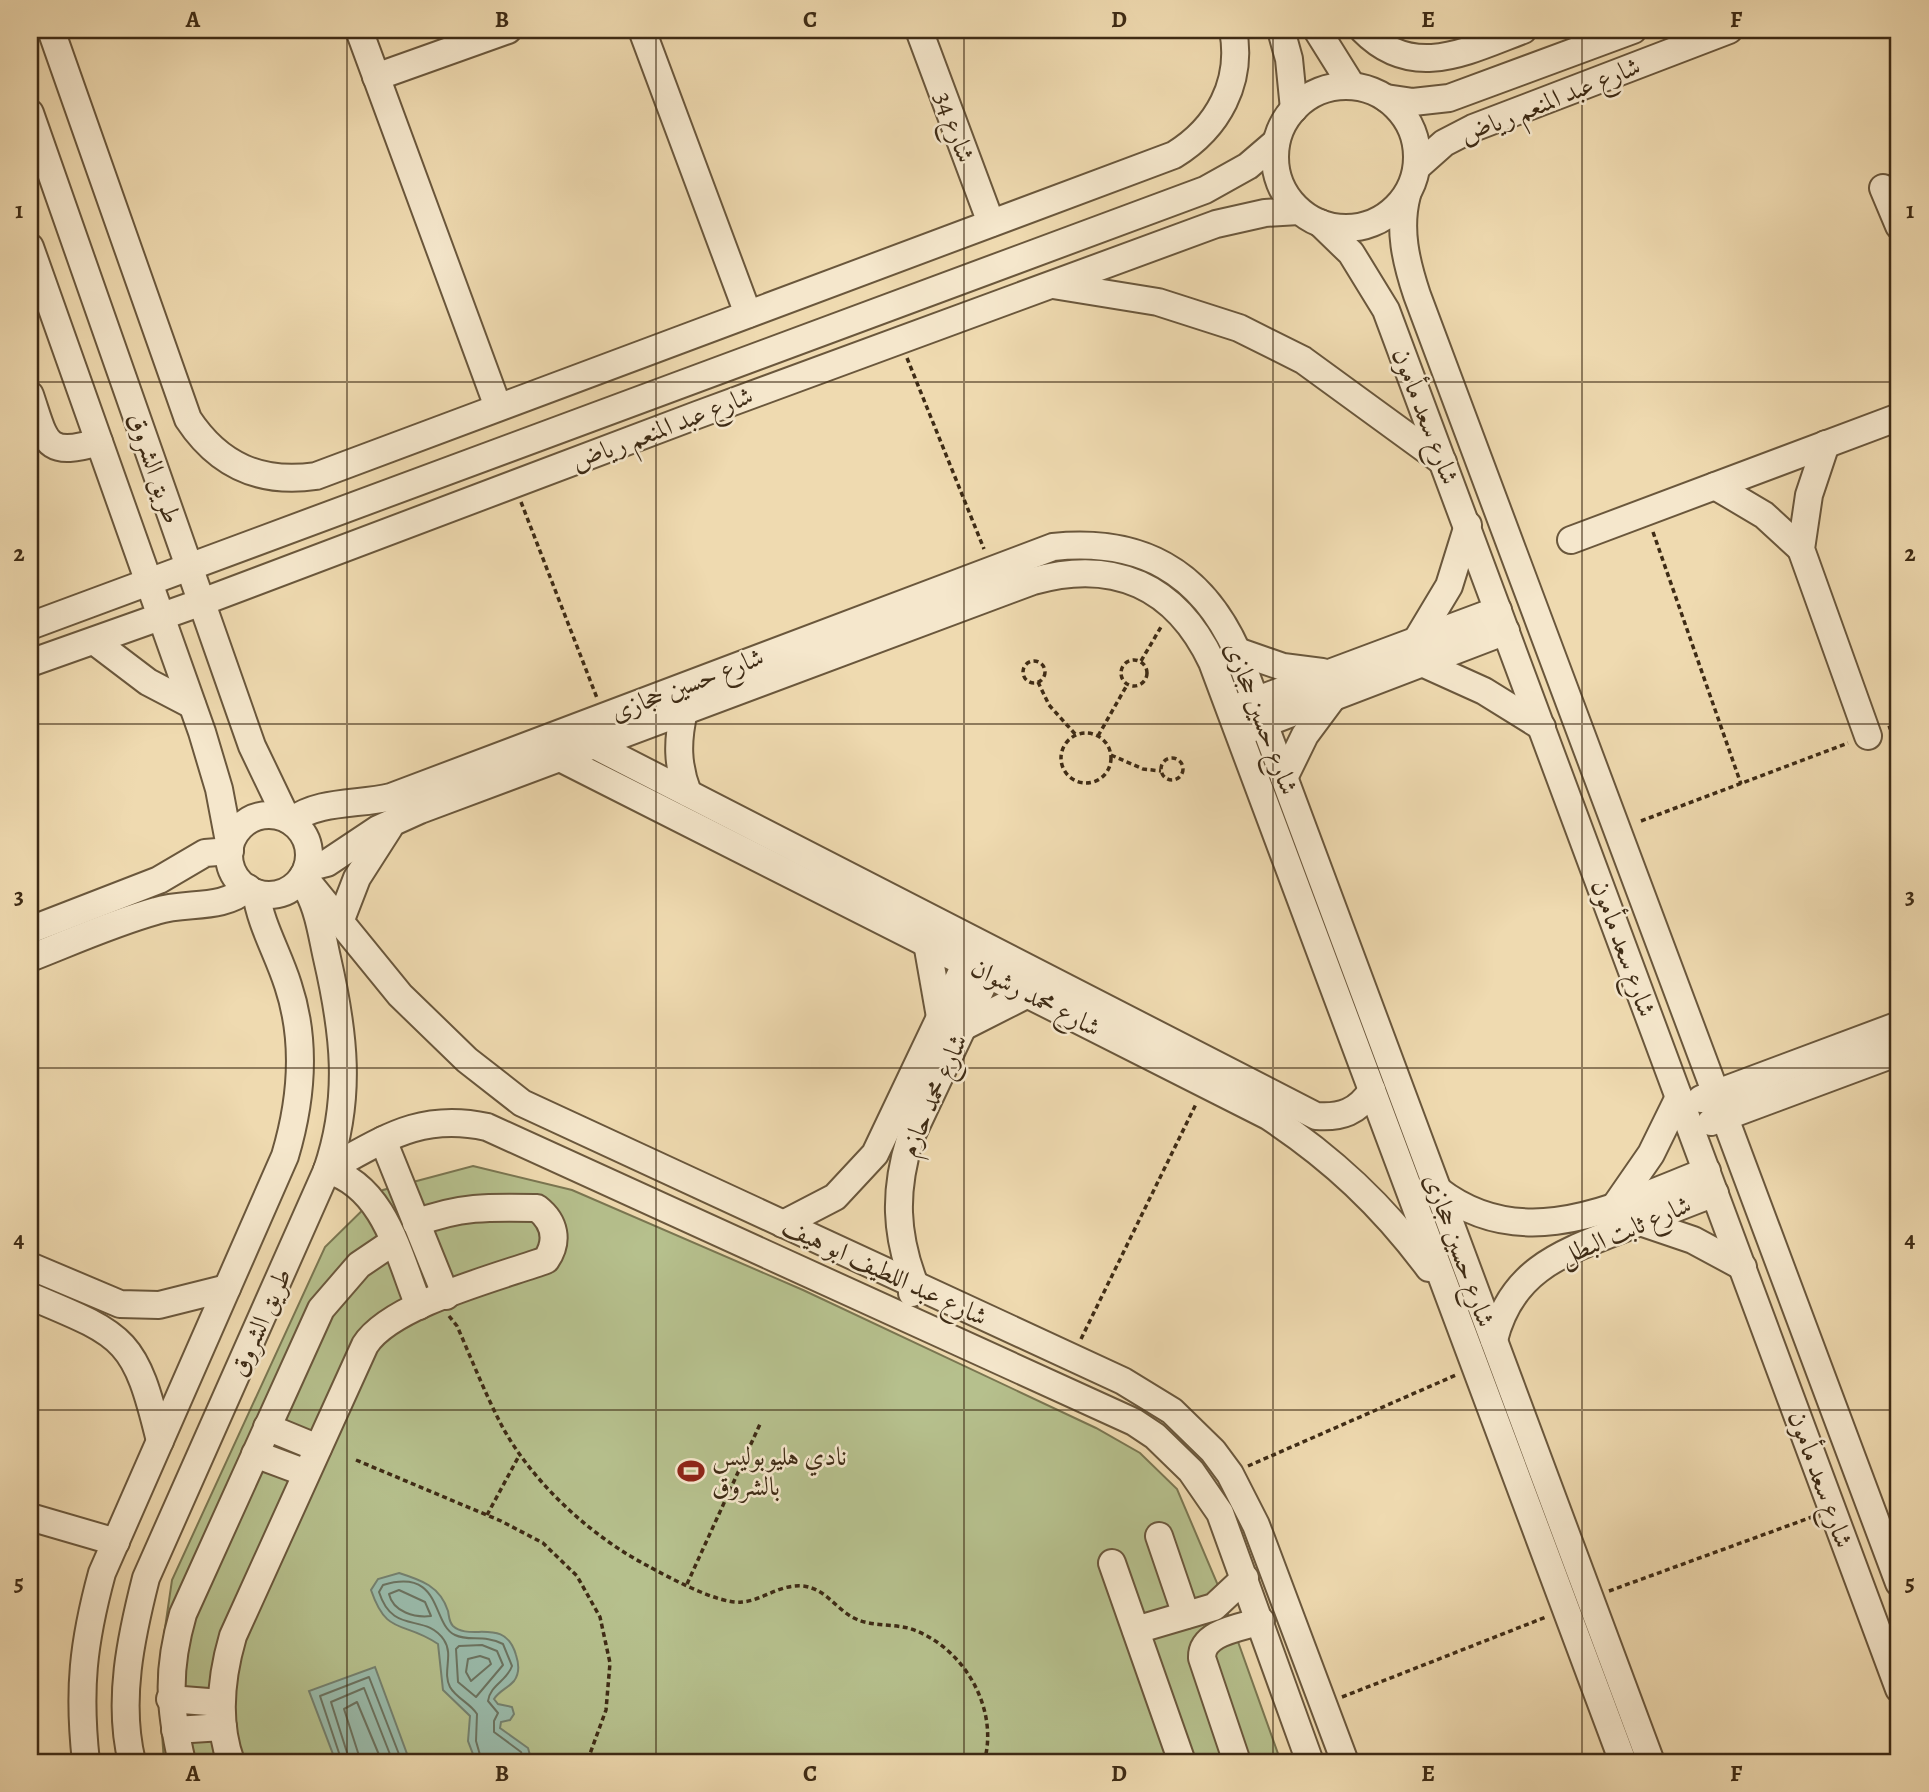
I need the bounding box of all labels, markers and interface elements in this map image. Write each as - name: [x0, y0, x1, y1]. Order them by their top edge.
- text: A: [185, 4, 201, 35]
- text: B: [495, 4, 509, 35]
- text: C: [803, 4, 817, 35]
- text: D: [1111, 4, 1127, 35]
- text: E: [1421, 4, 1435, 35]
- text: F: [1730, 4, 1743, 35]
- street label: شارع عبد المنعم رياض: [1455, 48, 1648, 159]
- street label: شارع 34: [922, 87, 983, 169]
- text: 1: [15, 195, 23, 226]
- text: 1: [1906, 195, 1914, 226]
- street label: شارع سعد مأمون: [1380, 343, 1469, 491]
- street label: شارع عبد المنعم رياض: [566, 378, 761, 486]
- street label: طريق الشروق: [119, 408, 190, 528]
- text: 2: [13, 538, 25, 569]
- text: 2: [1904, 538, 1916, 569]
- street label: شارع حسين حجازى: [1213, 636, 1307, 801]
- street label: شارع حسين حجازى: [605, 639, 770, 733]
- street label: شارع سعد مأمون: [1579, 874, 1665, 1023]
- text: 3: [14, 881, 24, 912]
- text: 3: [1905, 881, 1915, 912]
- street label: شارع محمد رشوان: [963, 950, 1107, 1049]
- street label: شارع محمد حازم: [891, 1028, 981, 1164]
- street label: شارع حسين حجازى: [1412, 1168, 1504, 1333]
- street label: شارع ثابت البطل: [1554, 1187, 1698, 1278]
- street label: شارع عبد اللطيف ابو هيف: [775, 1209, 993, 1338]
- text: 4: [14, 1224, 25, 1255]
- text: 4: [1905, 1224, 1916, 1255]
- street label: طريق الشروق: [221, 1262, 300, 1382]
- street label: شارع سعد مأمون: [1776, 1405, 1862, 1554]
- place label: نادي هليوبوليس بالشروق: [712, 1439, 847, 1504]
- sports icon: نادي هليوبوليس بالشروق: [676, 1456, 706, 1486]
- text: 5: [14, 1567, 24, 1598]
- text: 5: [1905, 1567, 1915, 1598]
- text: A: [185, 1758, 201, 1789]
- text: B: [495, 1758, 509, 1789]
- text: C: [803, 1758, 817, 1789]
- text: D: [1111, 1758, 1127, 1789]
- text: E: [1421, 1758, 1435, 1789]
- text: F: [1730, 1758, 1743, 1789]

